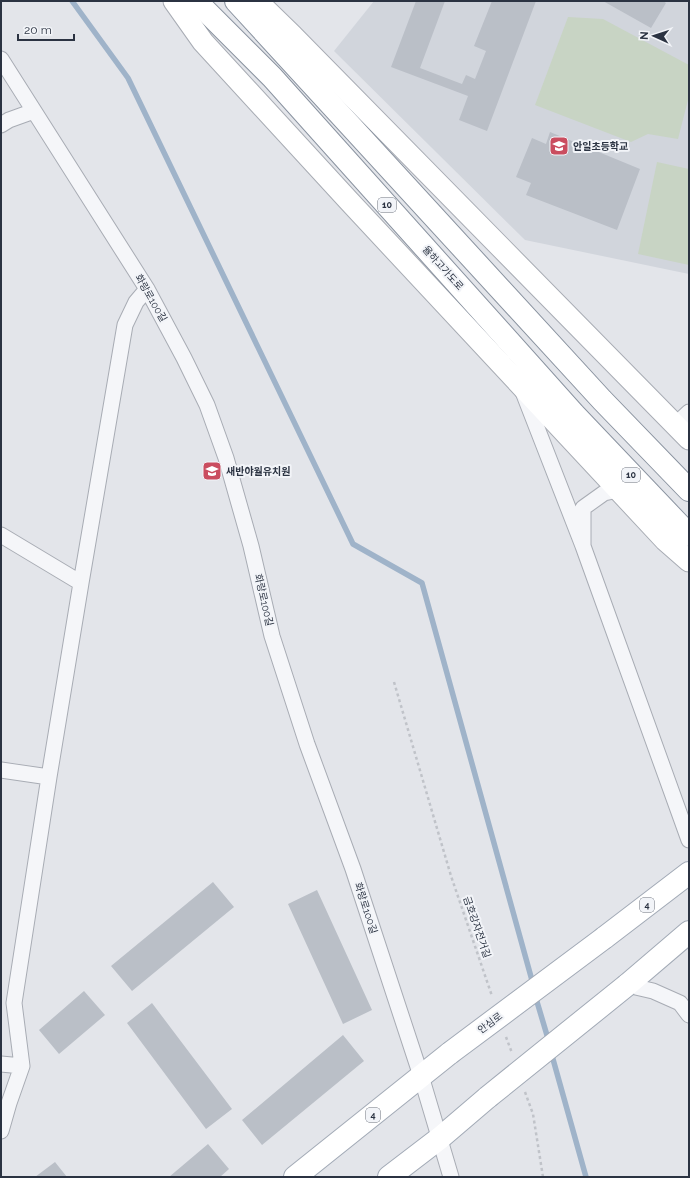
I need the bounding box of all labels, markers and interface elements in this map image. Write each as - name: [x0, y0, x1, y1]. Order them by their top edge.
- scale bar: [18, 16, 74, 42]
- north arrow: [634, 16, 674, 56]
- text: 20 m: [24, 23, 52, 37]
- text: N: [638, 31, 651, 40]
- school or university icon: 안일초등학교: [548, 135, 570, 157]
- place label: 안일초등학교: [573, 140, 628, 152]
- road number: 10: [378, 198, 396, 212]
- street label: 율하고가도로: [420, 244, 466, 292]
- street label: 화랑로100길: [133, 272, 169, 324]
- school or university icon: 새반야월유치원: [201, 460, 223, 482]
- place label: 새반야월유치원: [226, 466, 290, 477]
- road number: 10: [622, 468, 640, 482]
- street label: 화랑로100길: [253, 573, 275, 627]
- street label: 화랑로100길: [353, 881, 379, 935]
- street label: 금호강자전거길: [461, 895, 493, 959]
- road number: 4: [640, 898, 654, 912]
- street label: 안심로: [476, 1010, 504, 1036]
- road number: 4: [366, 1108, 380, 1122]

